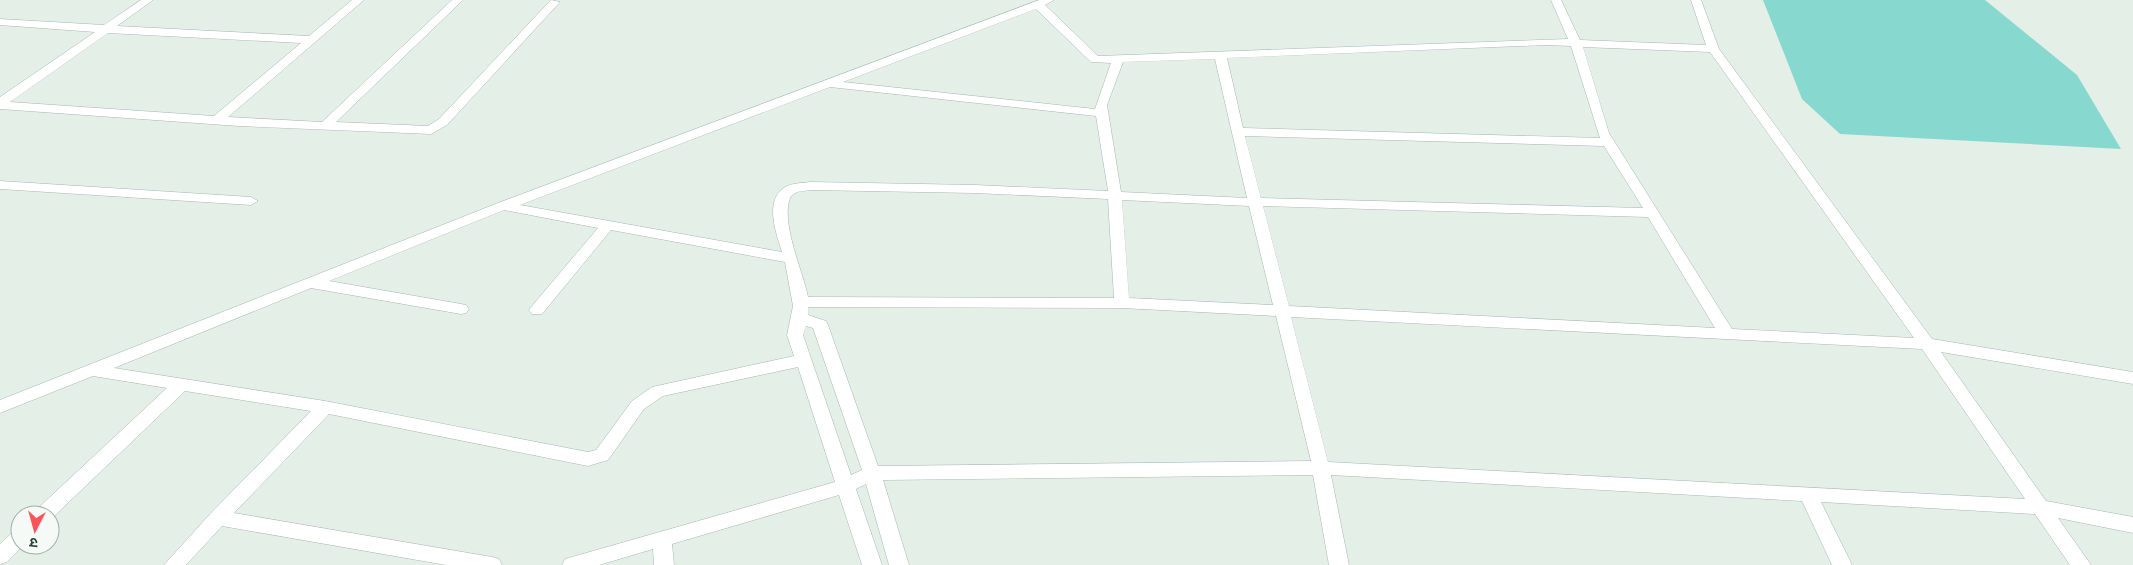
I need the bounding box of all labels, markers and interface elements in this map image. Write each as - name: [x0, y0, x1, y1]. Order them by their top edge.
- north arrow: [10, 505, 60, 555]
- text: उ: [28, 533, 39, 551]

